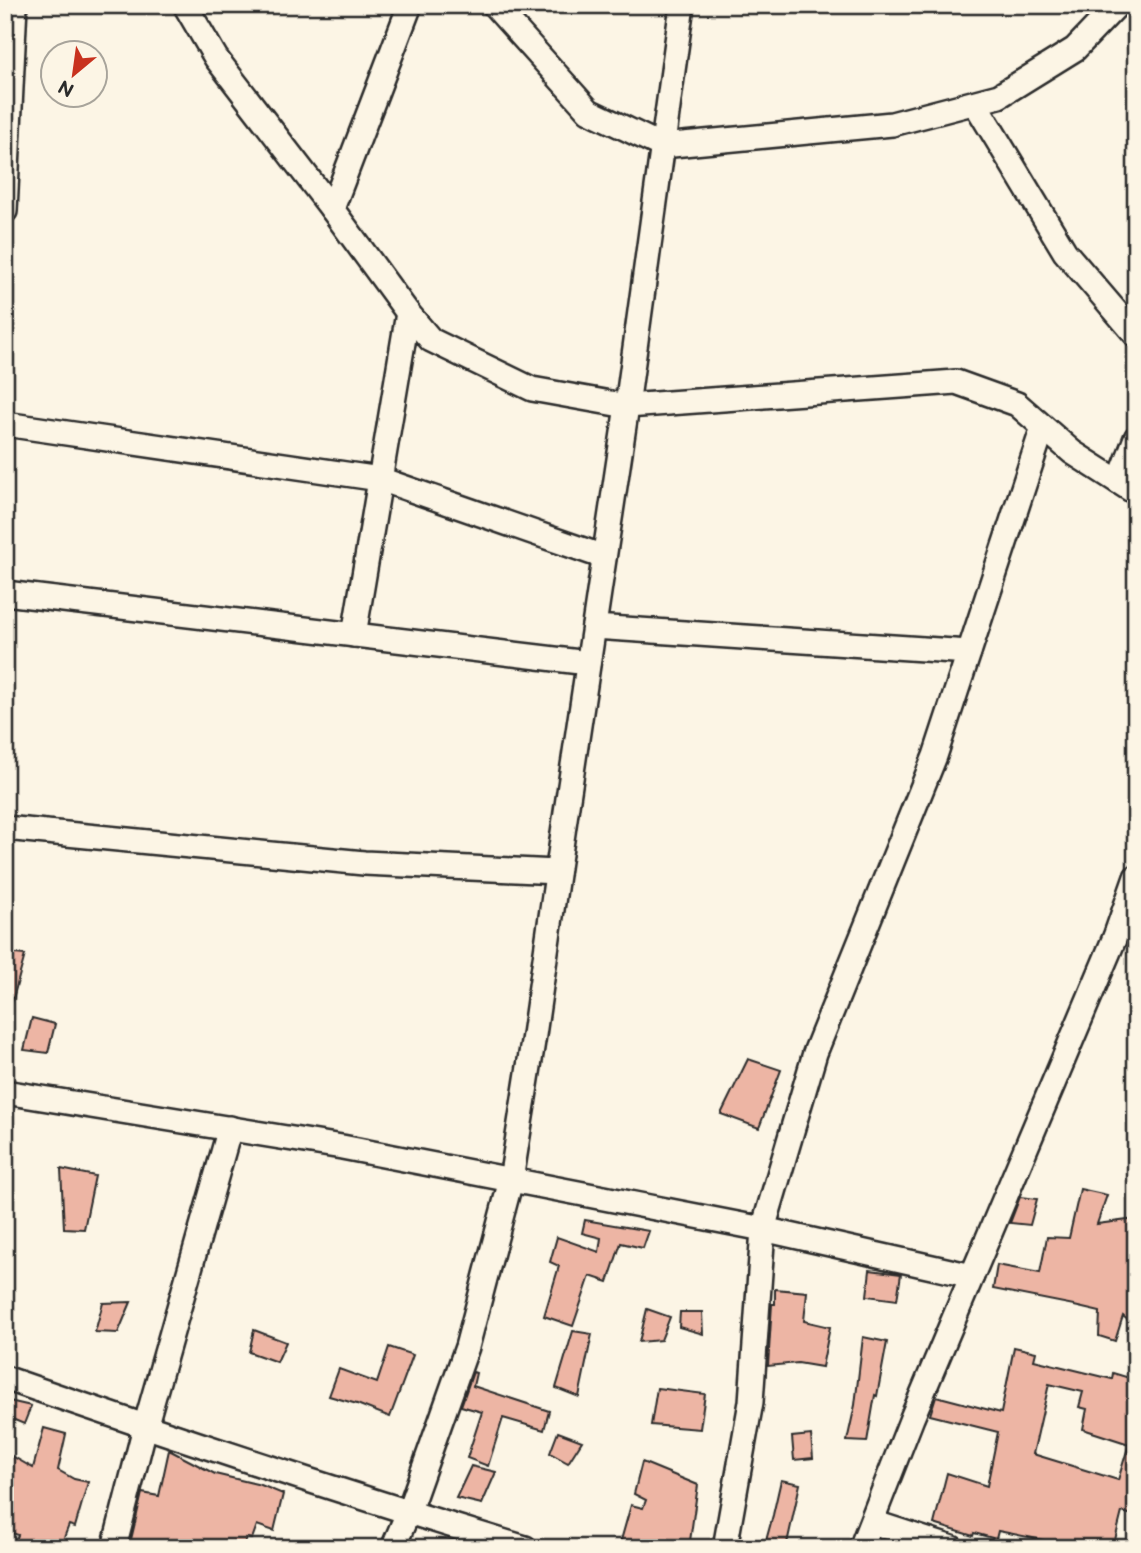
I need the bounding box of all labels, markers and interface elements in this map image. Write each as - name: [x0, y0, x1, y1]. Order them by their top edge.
- north arrow: [38, 38, 108, 108]
- text: N: [55, 74, 78, 101]

